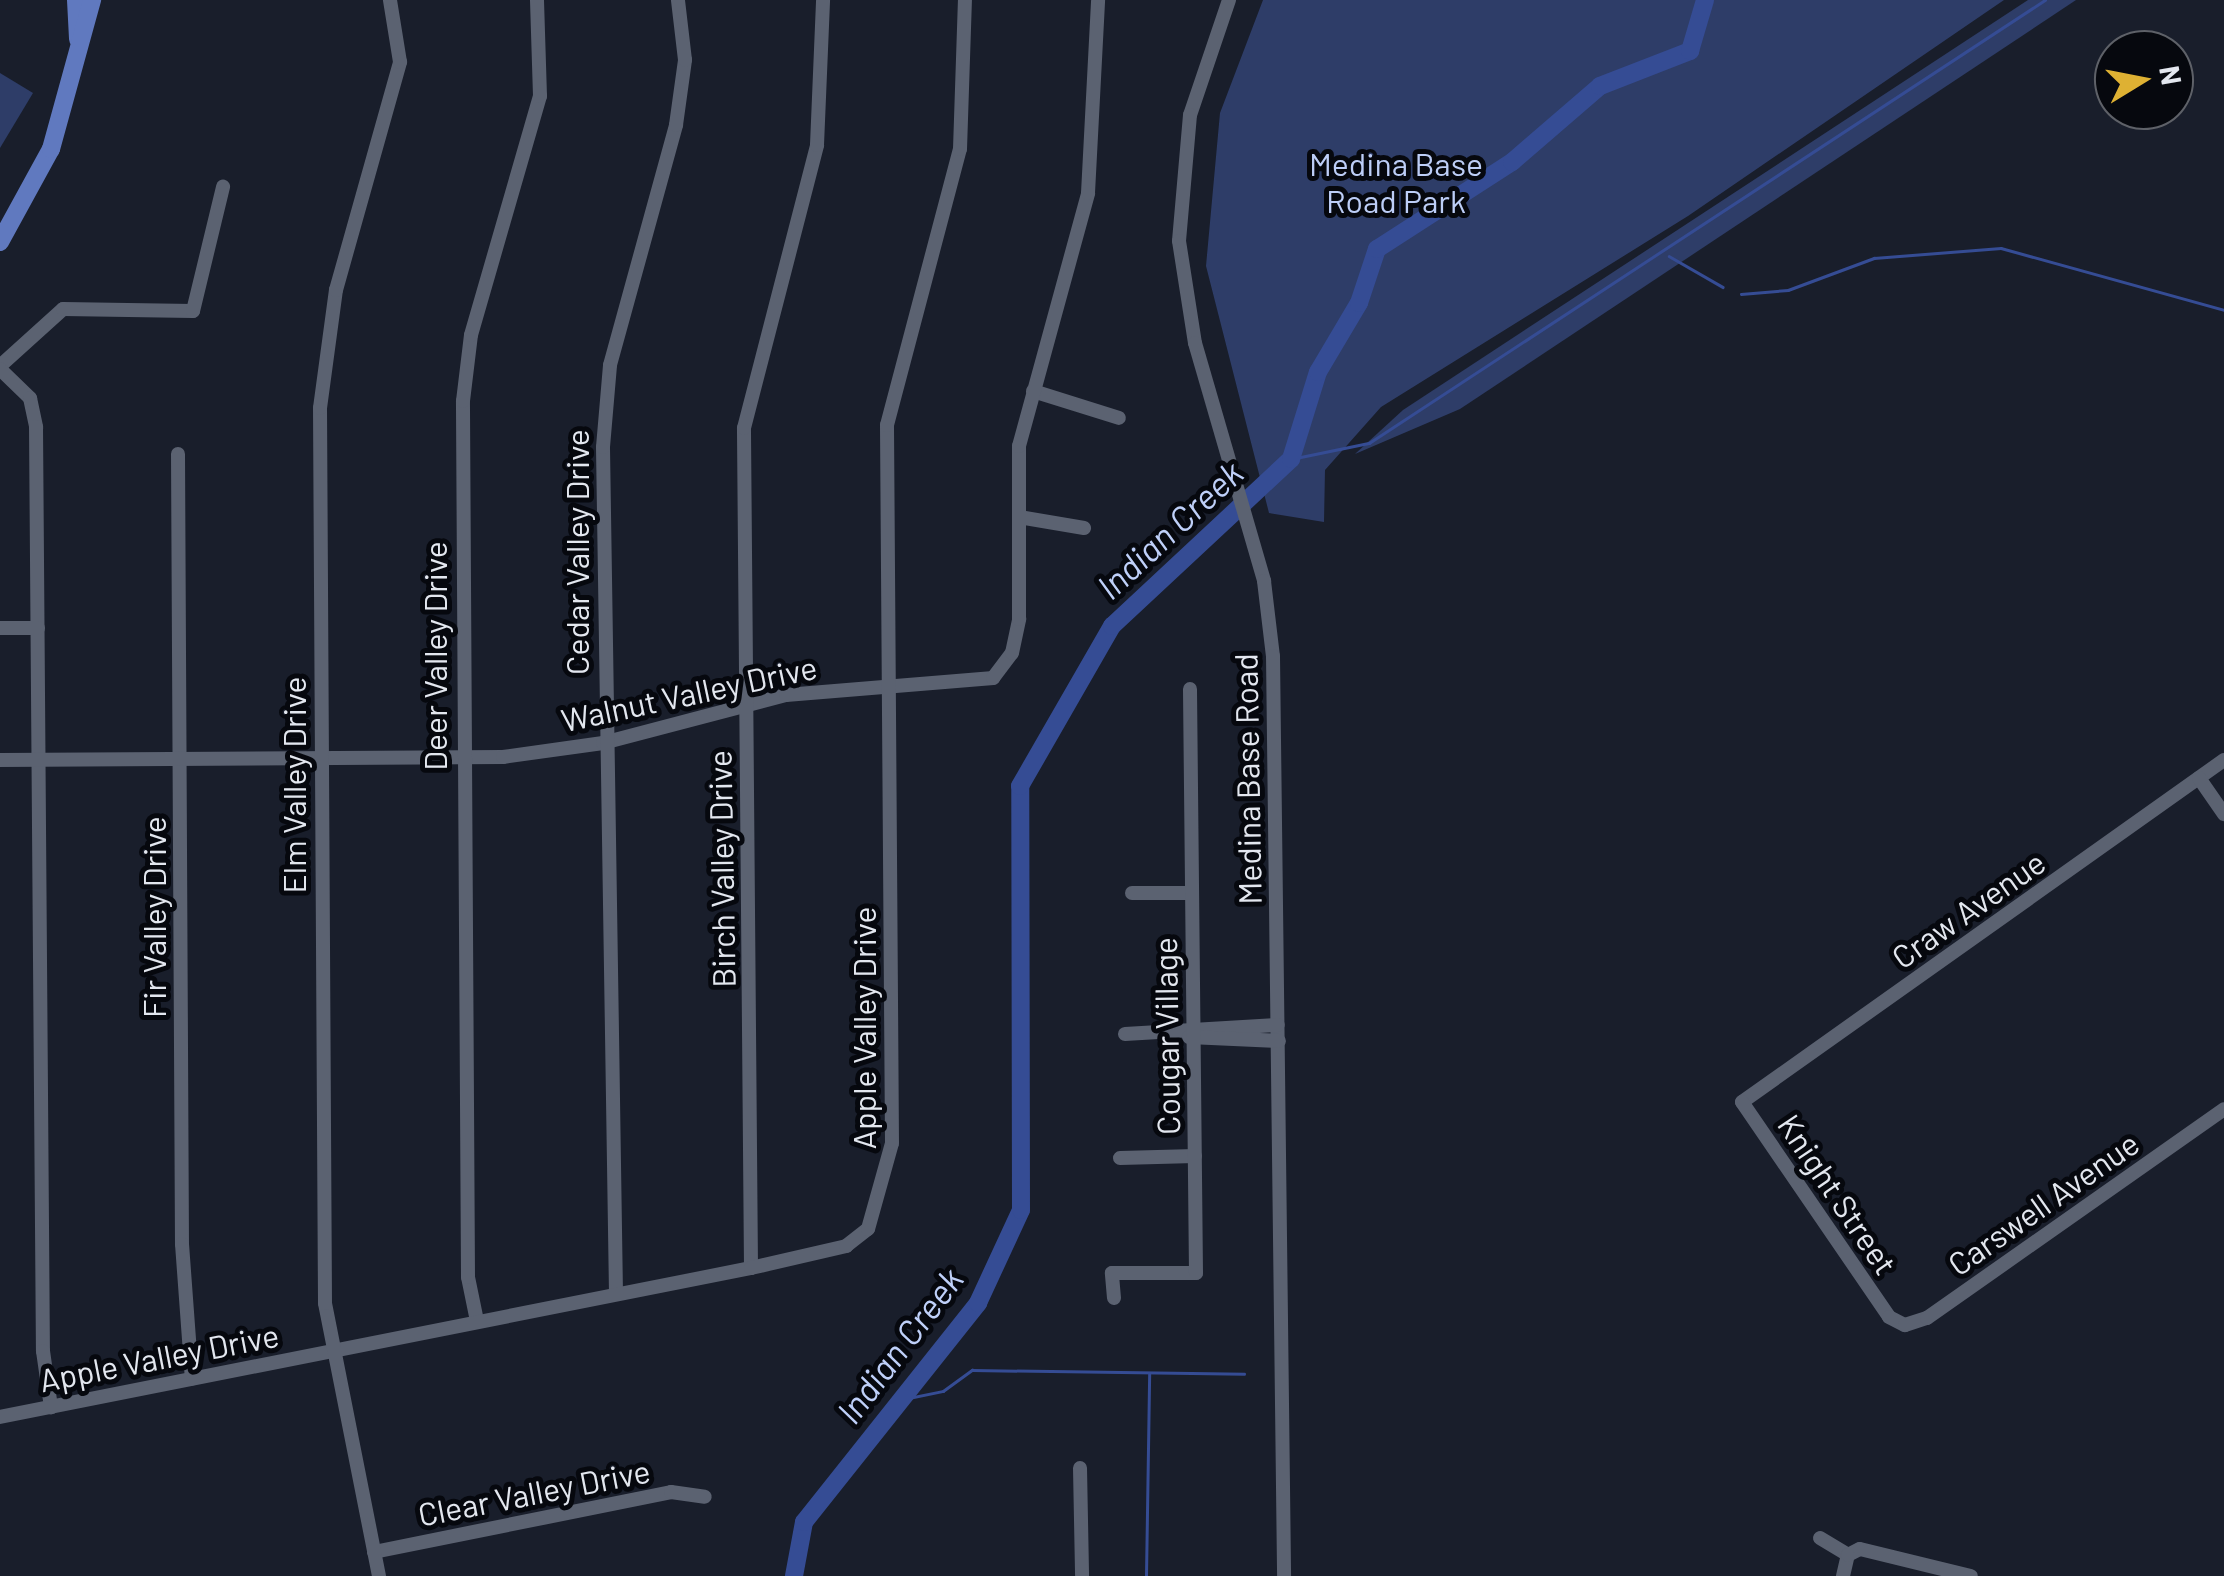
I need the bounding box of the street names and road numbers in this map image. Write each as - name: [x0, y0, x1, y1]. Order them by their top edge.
- street label: Cedar Valley Drive: [557, 429, 595, 675]
- street label: Deer Valley Drive: [415, 541, 453, 771]
- street label: Walnut Valley Drive: [558, 647, 820, 739]
- street label: Medina Base Road: [1226, 653, 1268, 905]
- street label: Elm Valley Drive: [274, 676, 312, 894]
- street label: Birch Valley Drive: [700, 750, 742, 988]
- street label: Fir Valley Drive: [134, 816, 172, 1018]
- street label: Craw Avenue: [1884, 842, 2052, 976]
- street label: Apple Valley Drive: [844, 906, 882, 1150]
- street label: Cougar Village: [1145, 937, 1187, 1135]
- street label: Knight Street: [1770, 1107, 1906, 1281]
- street label: Carswell Avenue: [1940, 1123, 2146, 1283]
- street label: Apple Valley Drive: [36, 1315, 282, 1399]
- street label: Clear Valley Drive: [415, 1451, 653, 1533]

